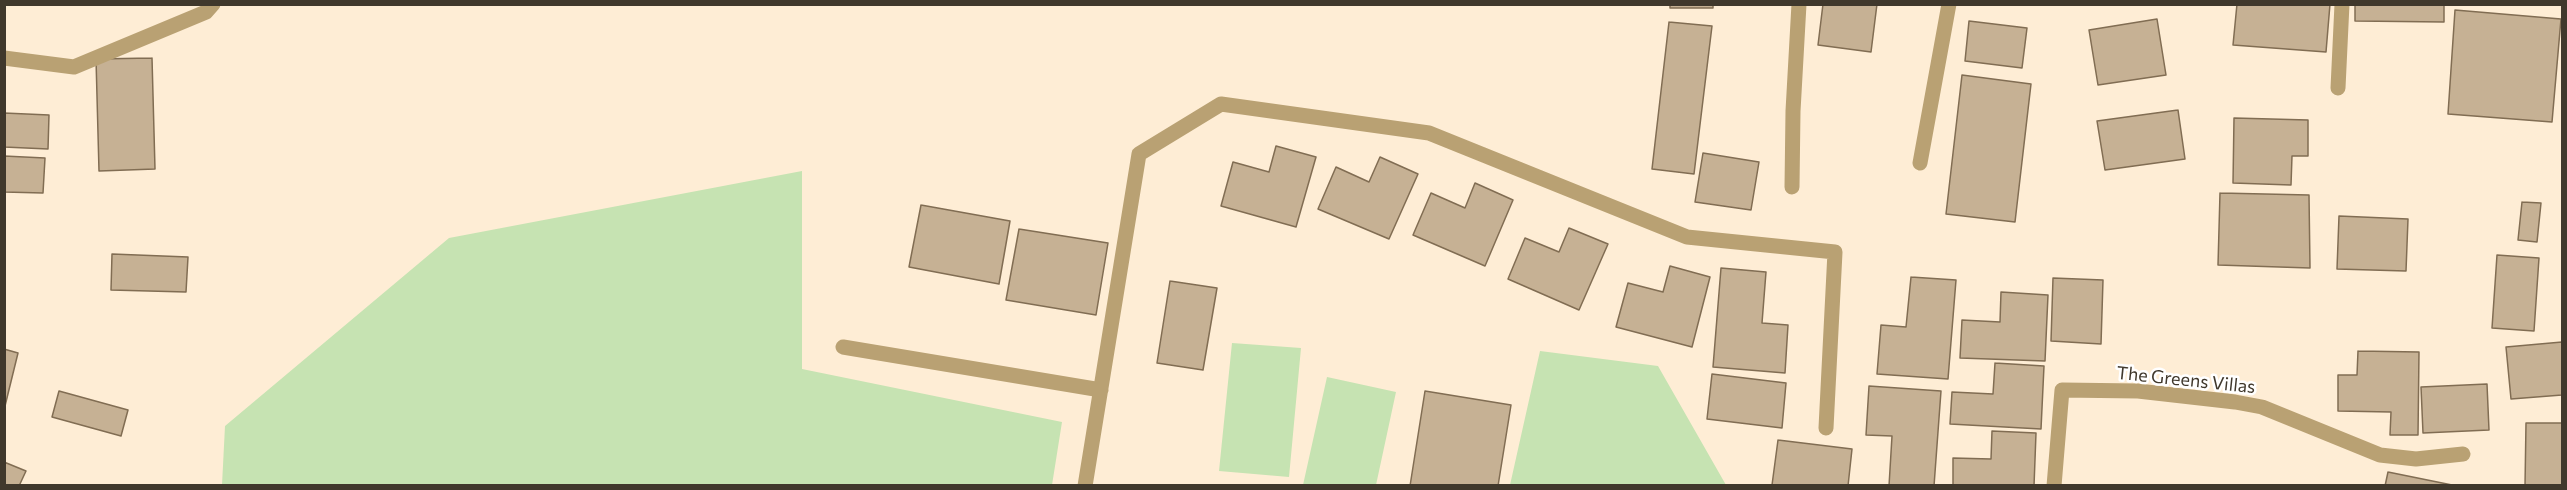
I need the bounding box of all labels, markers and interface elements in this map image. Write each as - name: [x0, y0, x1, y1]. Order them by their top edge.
- street label: The Greens Villas: [2115, 362, 2257, 398]

